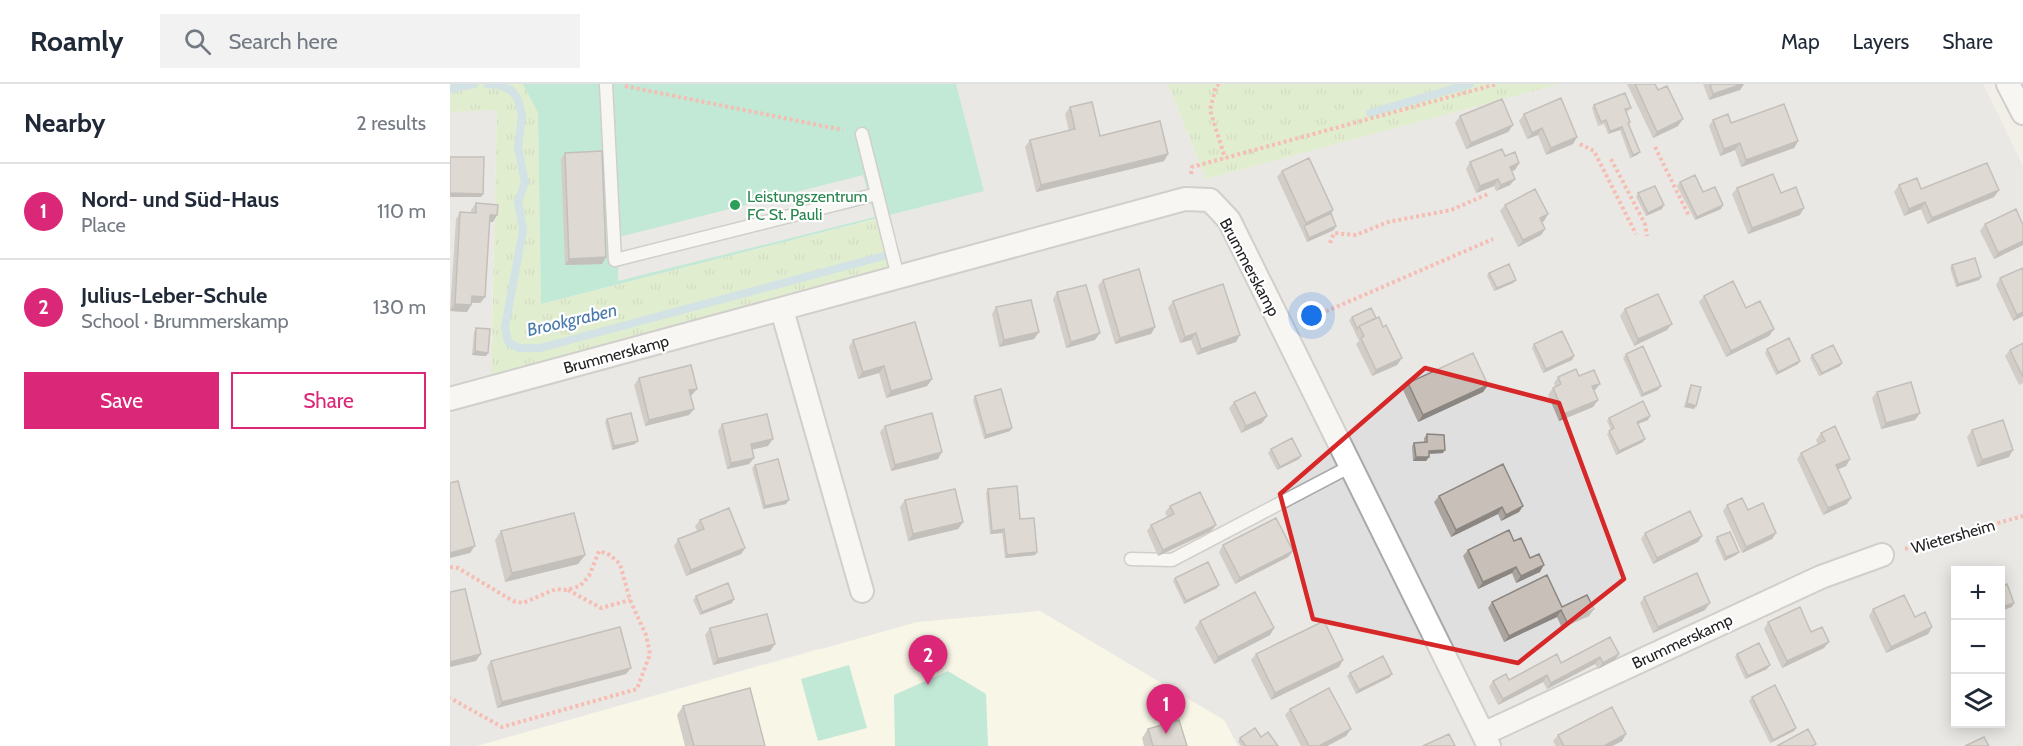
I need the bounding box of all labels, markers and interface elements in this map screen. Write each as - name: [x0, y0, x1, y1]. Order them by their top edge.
- search box: [160, 14, 580, 68]
- text: Roamly: [30, 24, 124, 58]
- icon: search: [181, 25, 214, 58]
- text: Search here: [229, 28, 338, 55]
- text: Map: [1781, 29, 1820, 54]
- text: Layers: [1853, 29, 1909, 54]
- text: Share: [1942, 29, 1993, 54]
- text: Nearby: [24, 107, 105, 139]
- text: 2 results: [356, 111, 426, 135]
- text: Nord- und Süd-Haus: [81, 186, 279, 213]
- place label: Leistungszentrum FC St. Pauli: [747, 187, 868, 224]
- marker: Leistungszentrum FC St. Pauli: [728, 198, 742, 212]
- text: 1: [40, 199, 47, 223]
- text: 110 m: [377, 199, 426, 223]
- text: Place: [81, 213, 126, 237]
- street label: Brummerskamp: [1216, 215, 1283, 320]
- text: Julius-Leber-Schule: [81, 282, 267, 309]
- text: 2: [38, 295, 49, 319]
- text: 130 m: [373, 295, 426, 319]
- water label: Brookgraben: [525, 299, 619, 341]
- your location: [1297, 301, 1326, 330]
- text: School · Brummerskamp: [81, 309, 289, 333]
- street label: Brummerskamp: [561, 331, 671, 378]
- button: Save: [24, 372, 219, 429]
- button: Share: [231, 372, 426, 429]
- street label: Wietersheim: [1909, 515, 1997, 557]
- map controls: [1951, 566, 2005, 728]
- button: +: [1951, 566, 2005, 620]
- street label: Brummerskamp: [1629, 610, 1735, 673]
- button: −: [1951, 620, 2005, 674]
- pin: 2: [908, 636, 948, 685]
- button: layers: [1951, 674, 2005, 728]
- pin: 1: [1146, 684, 1186, 734]

